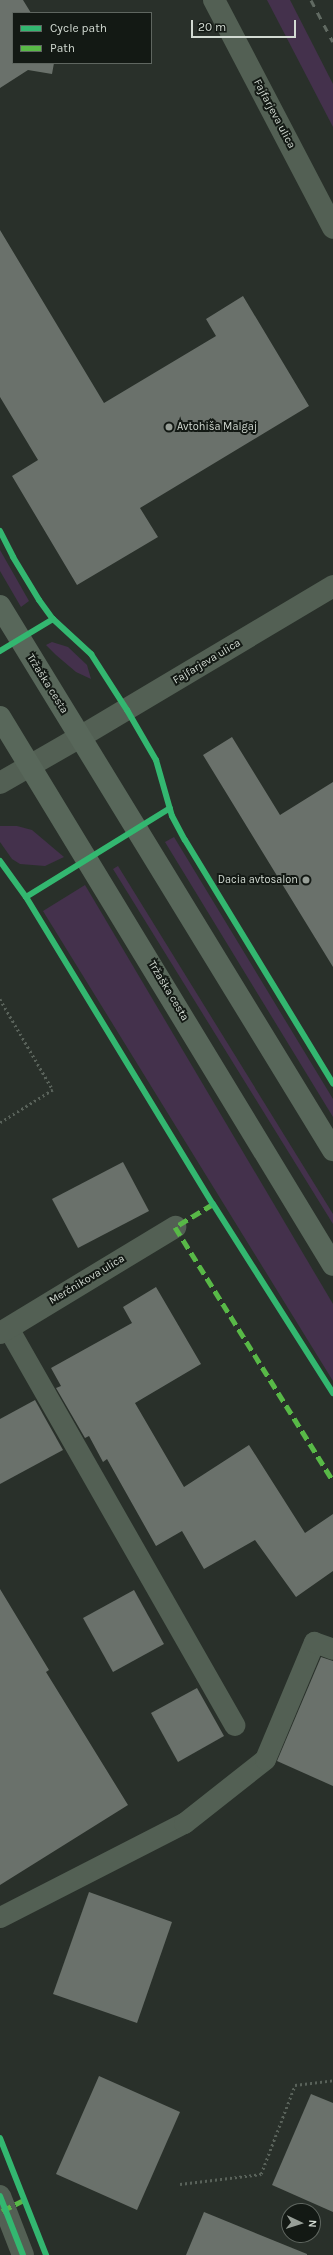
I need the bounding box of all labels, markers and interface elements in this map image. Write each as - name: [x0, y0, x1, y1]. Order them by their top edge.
- legend: [12, 12, 152, 64]
- scale bar: [193, 12, 298, 38]
- text: 20 m: [198, 20, 226, 34]
- text: Cycle path: [50, 21, 107, 35]
- text: Path: [50, 41, 75, 55]
- street label: Fajfarjeva ulica: [250, 77, 298, 151]
- place label: Avtohiša Malgaj: [177, 420, 257, 434]
- marker: Avtohiša Malgaj: [164, 422, 174, 432]
- street label: Fajfarjeva ulica: [171, 637, 243, 687]
- street label: Tržaška cesta: [23, 652, 71, 716]
- place label: Dacia avtosalon: [218, 873, 298, 887]
- marker: Dacia avtosalon: [301, 875, 311, 885]
- street label: Tržaška cesta: [145, 959, 191, 1023]
- street label: Merčnikova ulica: [47, 1252, 127, 1308]
- north arrow: [281, 2203, 321, 2243]
- text: N: [306, 2219, 319, 2228]

